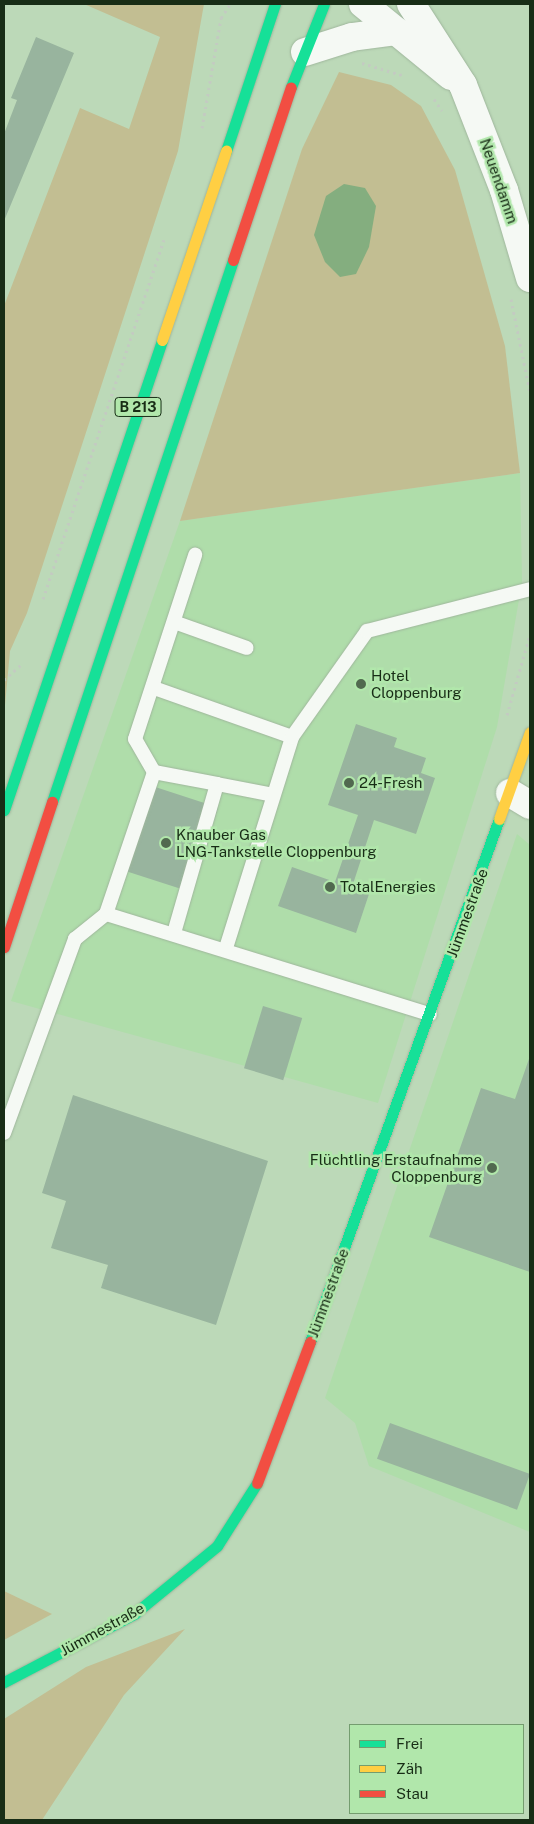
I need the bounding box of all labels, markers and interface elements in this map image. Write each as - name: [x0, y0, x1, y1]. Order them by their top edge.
- street label: Neuendamm: [476, 136, 522, 226]
- road number: B 213: [114, 396, 162, 418]
- place label: Hotel Cloppenburg: [371, 666, 462, 701]
- marker: Hotel Cloppenburg: [355, 678, 367, 690]
- place label: 24-Fresh: [359, 774, 422, 792]
- marker: 24-Fresh: [343, 777, 355, 789]
- place label: Knauber Gas LNG-Tankstelle Cloppenburg: [176, 825, 377, 860]
- marker: Knauber Gas LNG-Tankstelle Cloppenburg: [160, 837, 172, 849]
- street label: Jümmestraße: [443, 866, 491, 960]
- place label: TotalEnergies: [340, 878, 436, 896]
- marker: TotalEnergies: [324, 881, 336, 893]
- place label: Flüchtling Erstaufnahme Cloppenburg: [310, 1150, 482, 1185]
- marker: Flüchtling Erstaufnahme Cloppenburg: [486, 1162, 498, 1174]
- street label: Jümmestraße: [304, 1246, 352, 1340]
- street label: Jümmestraße: [57, 1598, 147, 1660]
- legend: [349, 1724, 524, 1814]
- text: Frei: [396, 1735, 423, 1752]
- text: Zäh: [396, 1760, 423, 1777]
- text: Stau: [396, 1785, 429, 1802]

